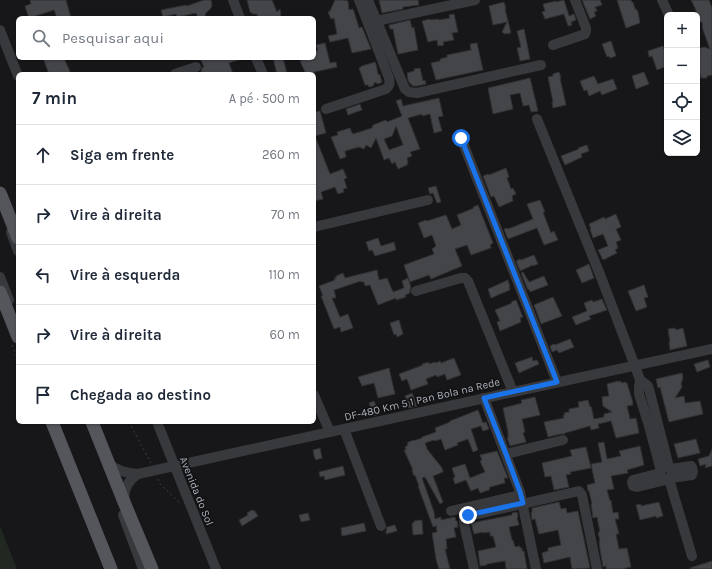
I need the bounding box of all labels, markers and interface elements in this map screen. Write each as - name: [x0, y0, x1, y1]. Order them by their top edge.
- map controls: [664, 12, 700, 156]
- button: +: [664, 12, 700, 48]
- search box: [16, 16, 316, 60]
- icon: search: [30, 27, 52, 49]
- text: Pesquisar aqui: [62, 29, 164, 47]
- button: −: [664, 48, 700, 84]
- button: locate: [664, 84, 700, 120]
- text: 7 min: [32, 88, 77, 108]
- text: A pé · 500 m: [229, 91, 300, 106]
- button: layers: [664, 120, 700, 156]
- route start: [452, 129, 470, 147]
- icon: ahead: [32, 144, 54, 166]
- text: Siga em frente: [70, 146, 174, 164]
- text: 260 m: [262, 147, 300, 162]
- icon: right: [32, 204, 54, 226]
- text: Vire à direita: [70, 206, 162, 224]
- text: 70 m: [271, 207, 300, 222]
- icon: left: [32, 264, 54, 286]
- text: Vire à esquerda: [70, 266, 180, 284]
- text: 110 m: [268, 267, 300, 282]
- icon: right: [32, 324, 54, 346]
- text: Vire à direita: [70, 326, 162, 344]
- text: 60 m: [270, 327, 300, 342]
- street label: DF-480 Km 5 1 Pan Bola na Rede: [343, 375, 502, 424]
- icon: arrive: [32, 384, 54, 406]
- text: Chegada ao destino: [70, 386, 211, 404]
- street label: Avenida do Sol: [177, 455, 216, 528]
- route end: [459, 506, 477, 524]

